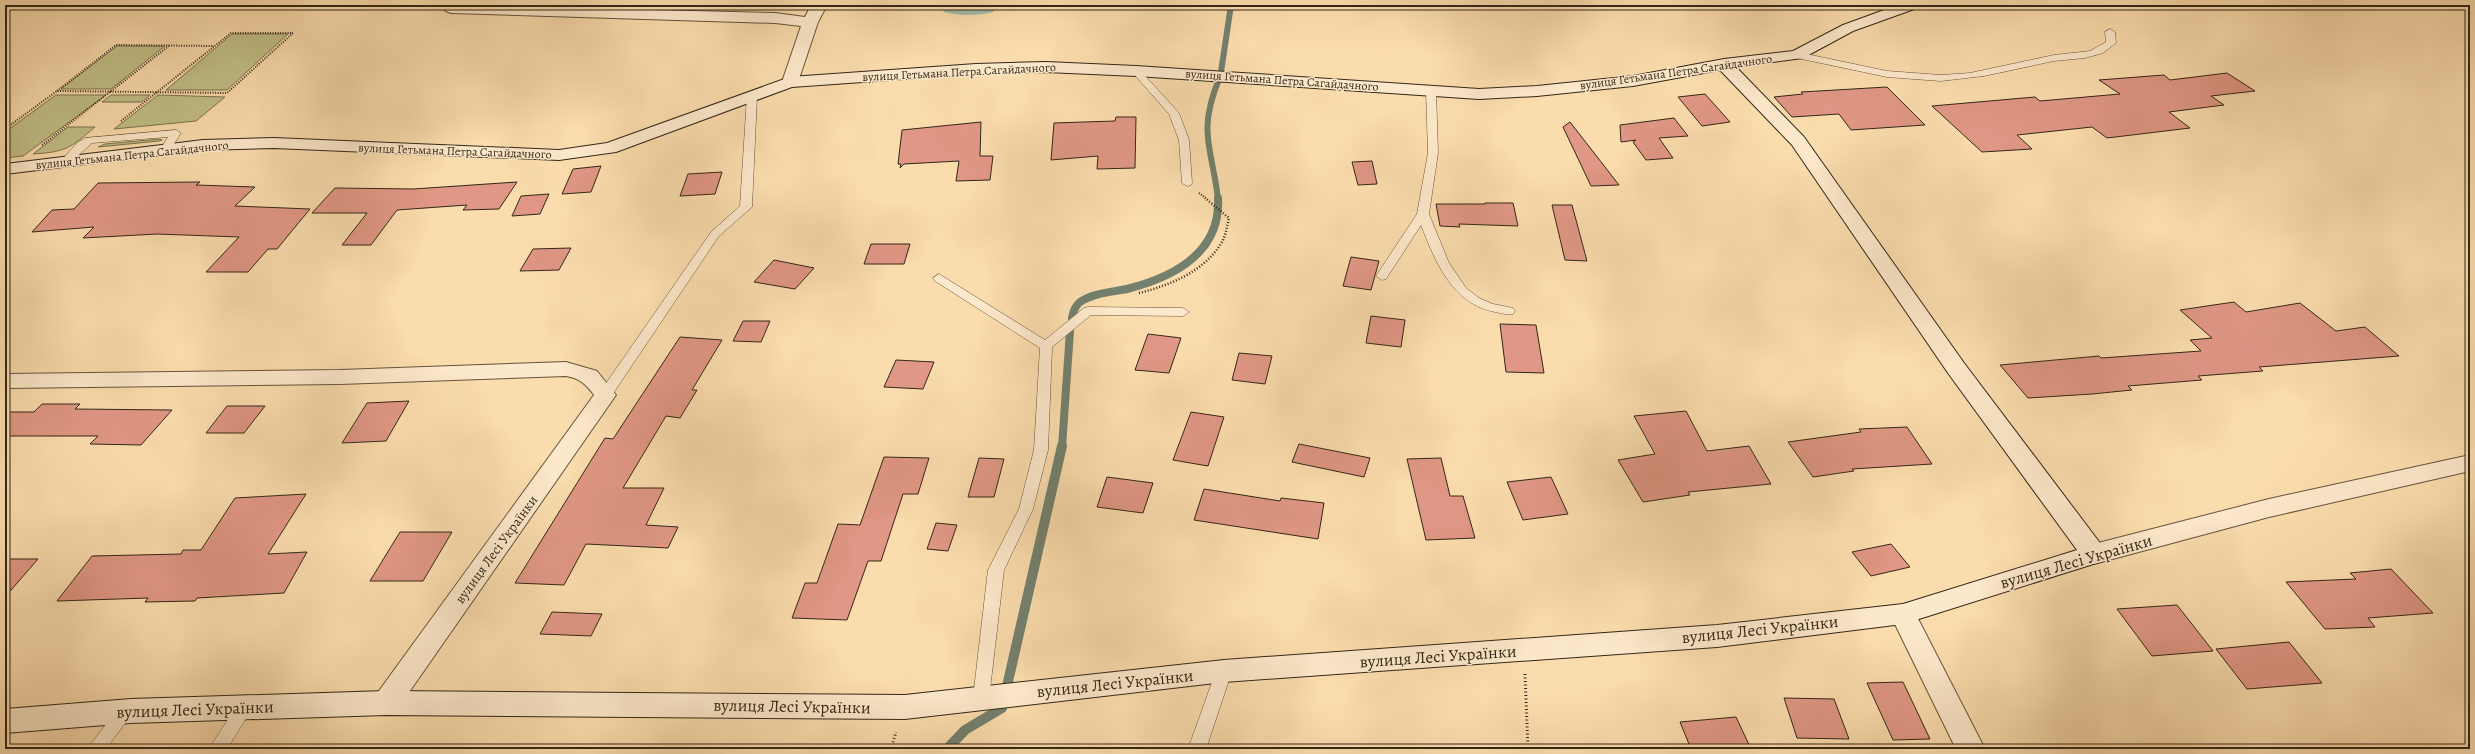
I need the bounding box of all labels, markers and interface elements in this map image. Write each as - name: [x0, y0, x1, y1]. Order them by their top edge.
- street label: вулиця Гетьмана Петра Сагайдачного: [1579, 51, 1773, 93]
- street label: вулиця Гетьмана Петра Сагайдачного: [862, 59, 1056, 85]
- street label: вулиця Гетьмана Петра Сагайдачного: [1185, 65, 1379, 95]
- street label: вулиця Гетьмана Петра Сагайдачного: [35, 137, 229, 173]
- street label: вулиця Гетьмана Петра Сагайдачного: [358, 140, 552, 162]
- street label: вулиця Лесі Українки: [451, 491, 542, 607]
- street label: вулиця Лесі Українки: [1997, 529, 2155, 594]
- street label: вулиця Лесі Українки: [1681, 610, 1840, 649]
- street label: вулиця Лесі Українки: [1359, 640, 1517, 673]
- street label: вулиця Лесі Українки: [1036, 664, 1195, 703]
- street label: вулиця Лесі Українки: [713, 694, 871, 719]
- street label: вулиця Лесі Українки: [116, 695, 274, 724]

